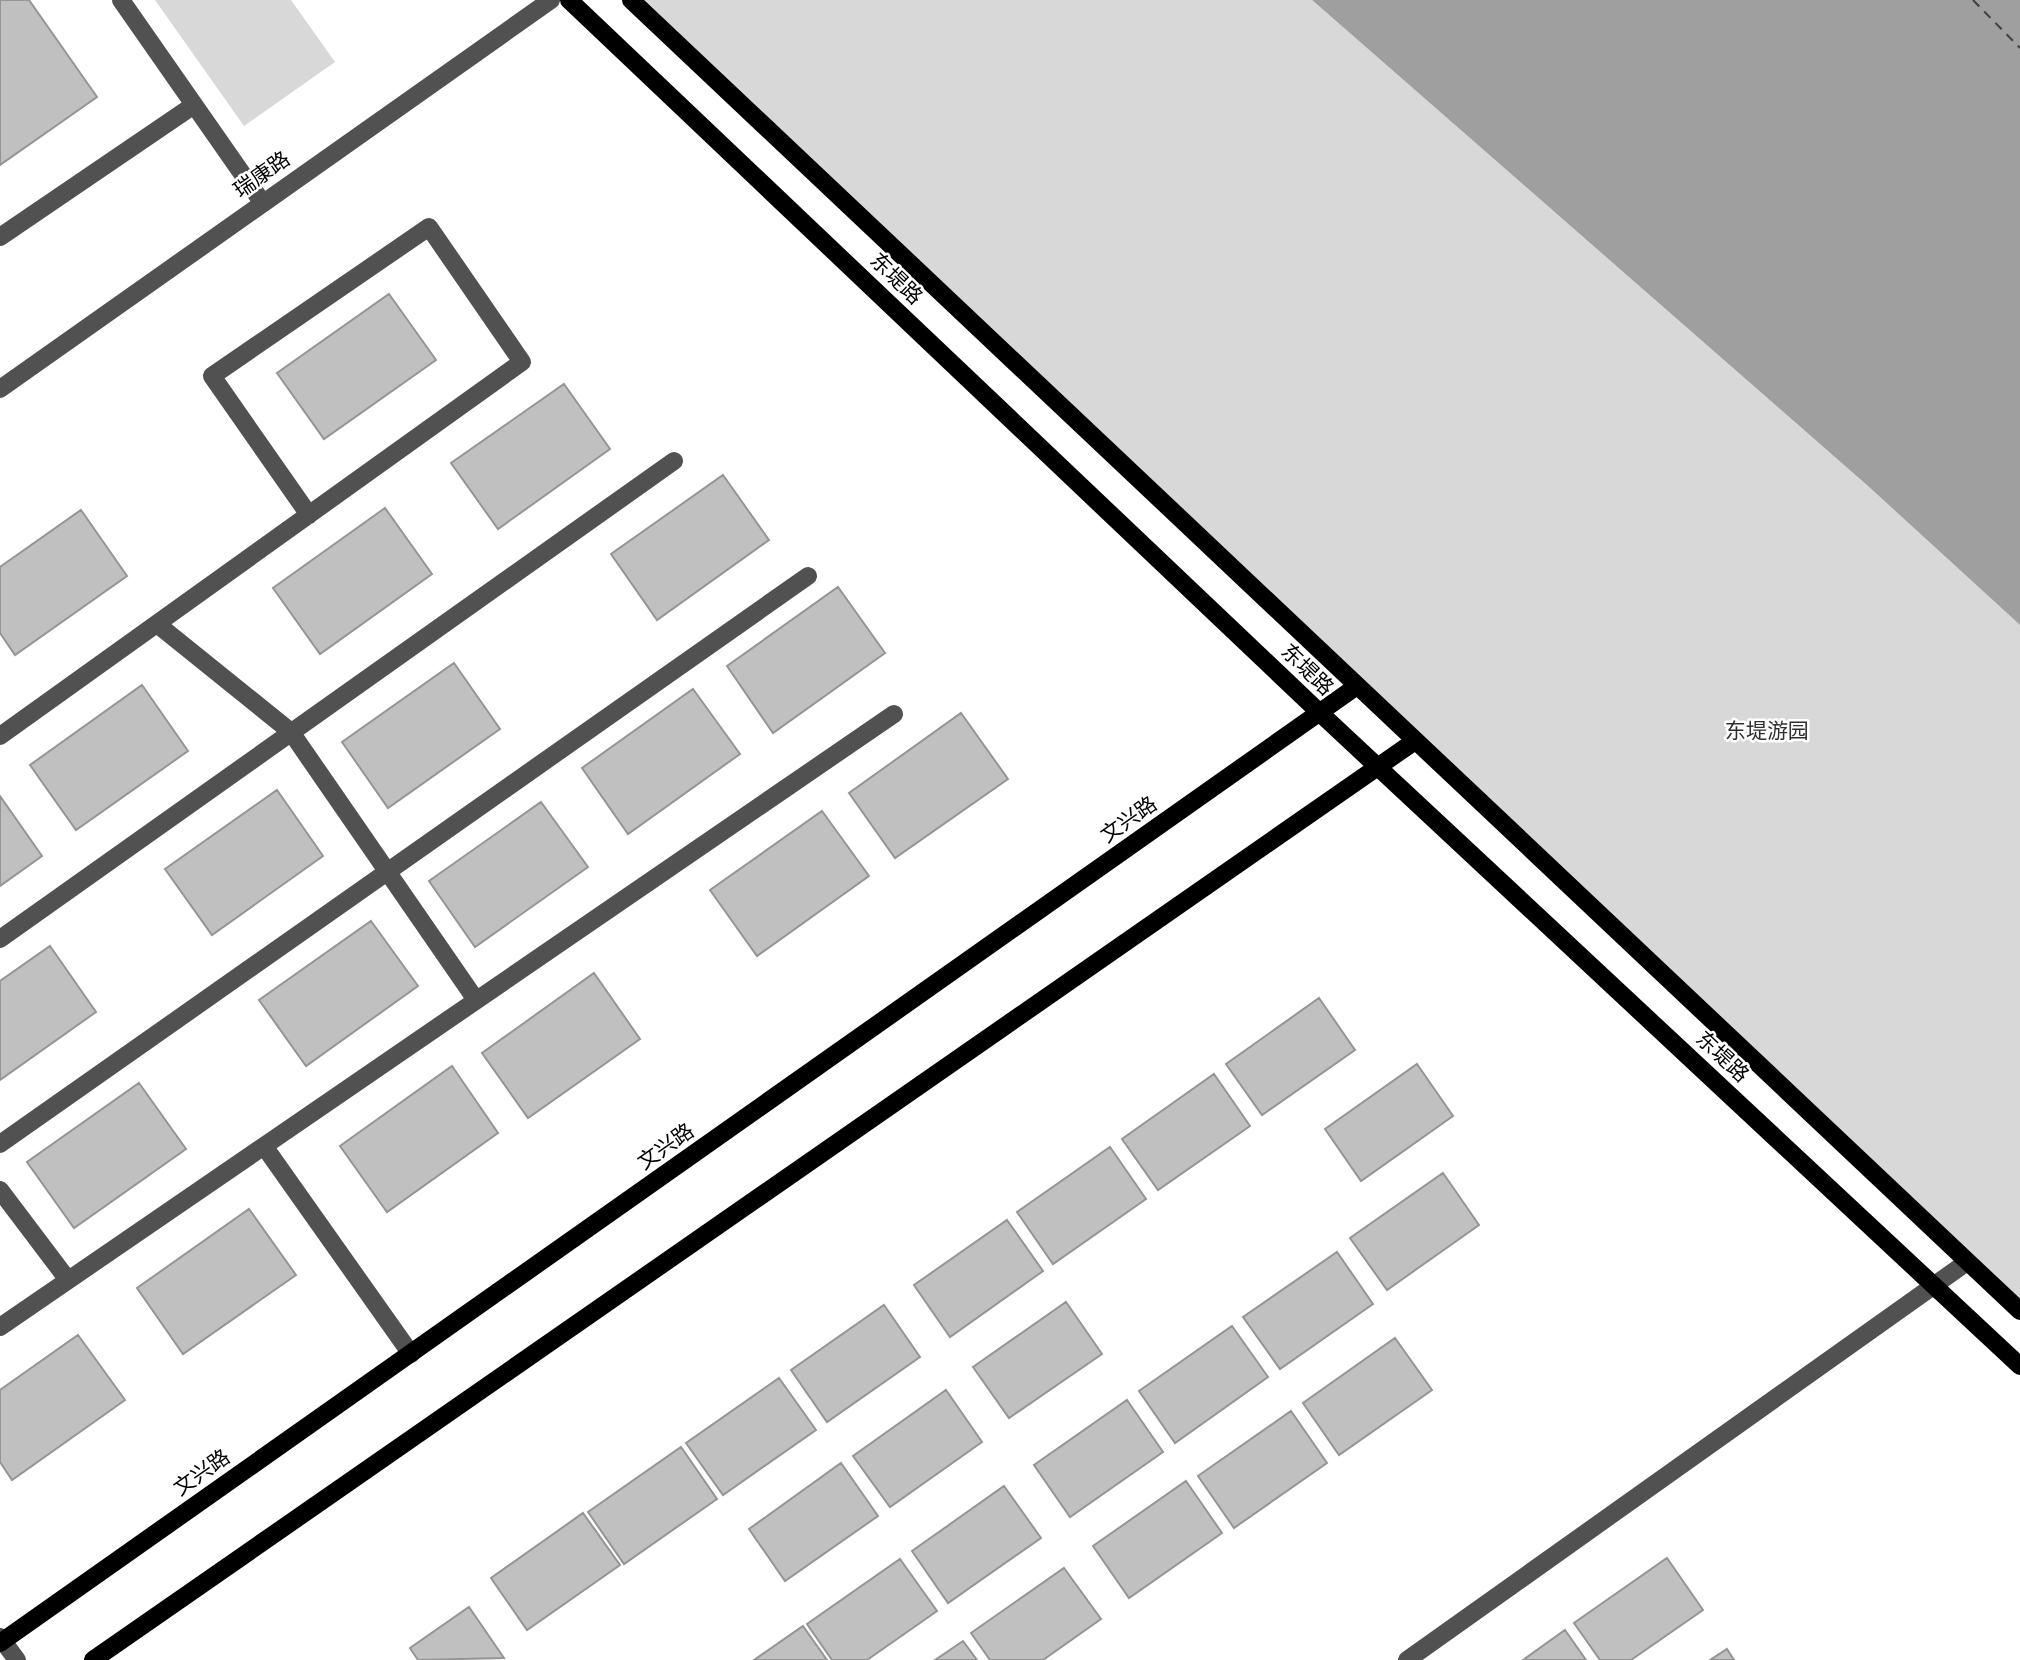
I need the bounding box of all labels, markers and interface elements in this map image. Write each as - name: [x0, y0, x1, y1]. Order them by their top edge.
- street label: 瑞康路: [229, 147, 295, 203]
- street label: 东堤路: [865, 248, 927, 310]
- street label: 东堤路: [1276, 639, 1338, 701]
- park label: 东堤游园: [1725, 719, 1809, 744]
- street label: 文兴路: [1096, 792, 1162, 848]
- street label: 东堤路: [1690, 1026, 1754, 1088]
- street label: 文兴路: [633, 1119, 699, 1175]
- street label: 文兴路: [169, 1445, 235, 1501]

